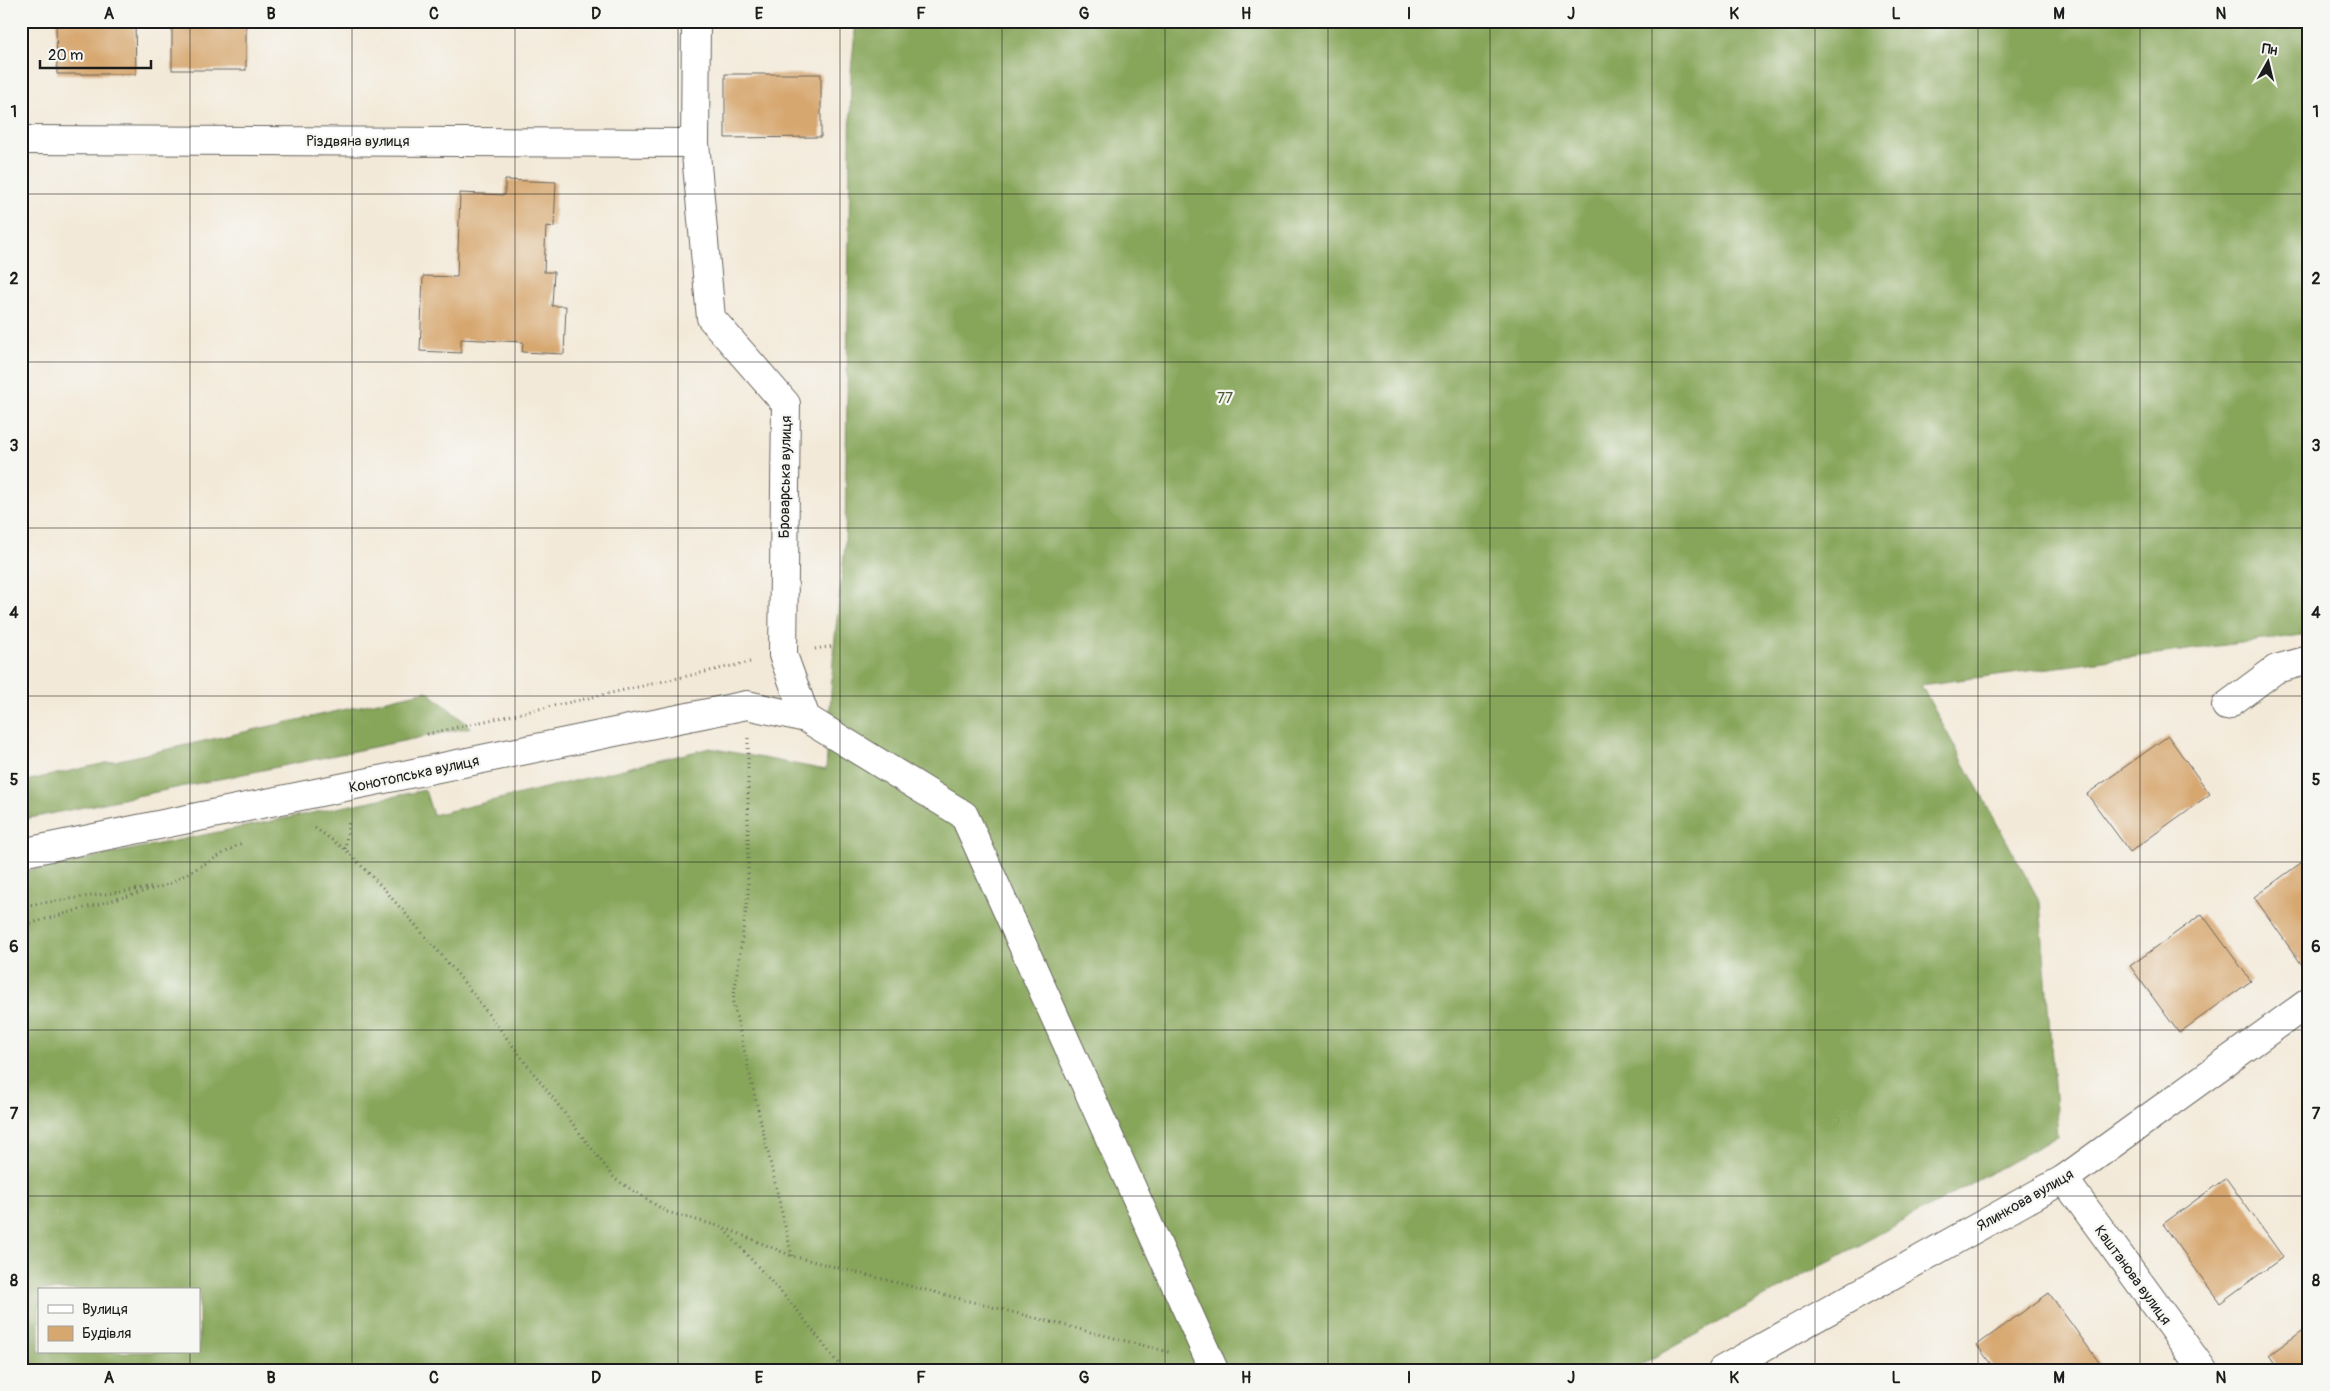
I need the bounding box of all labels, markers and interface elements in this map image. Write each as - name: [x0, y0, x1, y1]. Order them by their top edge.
- text: A: [104, 4, 115, 24]
- text: B: [266, 4, 276, 24]
- text: C: [429, 4, 439, 24]
- text: D: [591, 4, 601, 24]
- text: E: [755, 4, 764, 24]
- text: F: [916, 4, 926, 24]
- text: G: [1079, 4, 1090, 24]
- text: H: [1241, 4, 1251, 24]
- text: I: [1407, 4, 1411, 24]
- text: J: [1567, 4, 1575, 24]
- text: K: [1729, 4, 1739, 24]
- text: L: [1891, 4, 1901, 24]
- text: M: [2053, 4, 2065, 24]
- text: N: [2216, 4, 2227, 24]
- scale bar: [40, 38, 151, 70]
- north arrow: [2242, 38, 2292, 88]
- text: Пн: [2261, 40, 2279, 59]
- text: 20 m: [48, 46, 83, 65]
- text: 1: [11, 102, 17, 122]
- text: 1: [2313, 102, 2319, 122]
- street label: Різдвяна вулиця: [306, 132, 410, 151]
- text: 2: [10, 269, 19, 289]
- text: 2: [2312, 269, 2321, 289]
- park label: 77: [1217, 389, 1233, 408]
- street label: Броварська вулиця: [775, 415, 796, 539]
- text: 3: [10, 436, 19, 456]
- text: 3: [2312, 436, 2321, 456]
- text: 4: [9, 603, 19, 623]
- text: 4: [2311, 603, 2321, 623]
- street label: Конотопська вулиця: [347, 751, 481, 798]
- text: 5: [10, 770, 19, 790]
- text: 5: [2312, 770, 2321, 790]
- text: 6: [9, 937, 19, 957]
- text: 6: [2311, 937, 2321, 957]
- text: 7: [10, 1104, 19, 1124]
- text: 7: [2312, 1104, 2321, 1124]
- street label: Ялинкова вулиця: [1973, 1165, 2077, 1236]
- street label: Каштанова вулиця: [2090, 1222, 2175, 1329]
- text: 8: [10, 1271, 18, 1291]
- text: 8: [2312, 1271, 2320, 1291]
- legend: [38, 1288, 200, 1354]
- text: Вулиця: [82, 1300, 128, 1319]
- text: Будівля: [82, 1324, 131, 1343]
- text: A: [104, 1368, 115, 1388]
- text: B: [266, 1368, 276, 1388]
- text: C: [429, 1368, 439, 1388]
- text: D: [591, 1368, 601, 1388]
- text: E: [755, 1368, 764, 1388]
- text: F: [916, 1368, 926, 1388]
- text: G: [1079, 1368, 1090, 1388]
- text: H: [1241, 1368, 1251, 1388]
- text: I: [1407, 1368, 1411, 1388]
- text: J: [1567, 1368, 1575, 1388]
- text: K: [1729, 1368, 1739, 1388]
- text: L: [1891, 1368, 1901, 1388]
- text: M: [2053, 1368, 2065, 1388]
- text: N: [2216, 1368, 2227, 1388]

